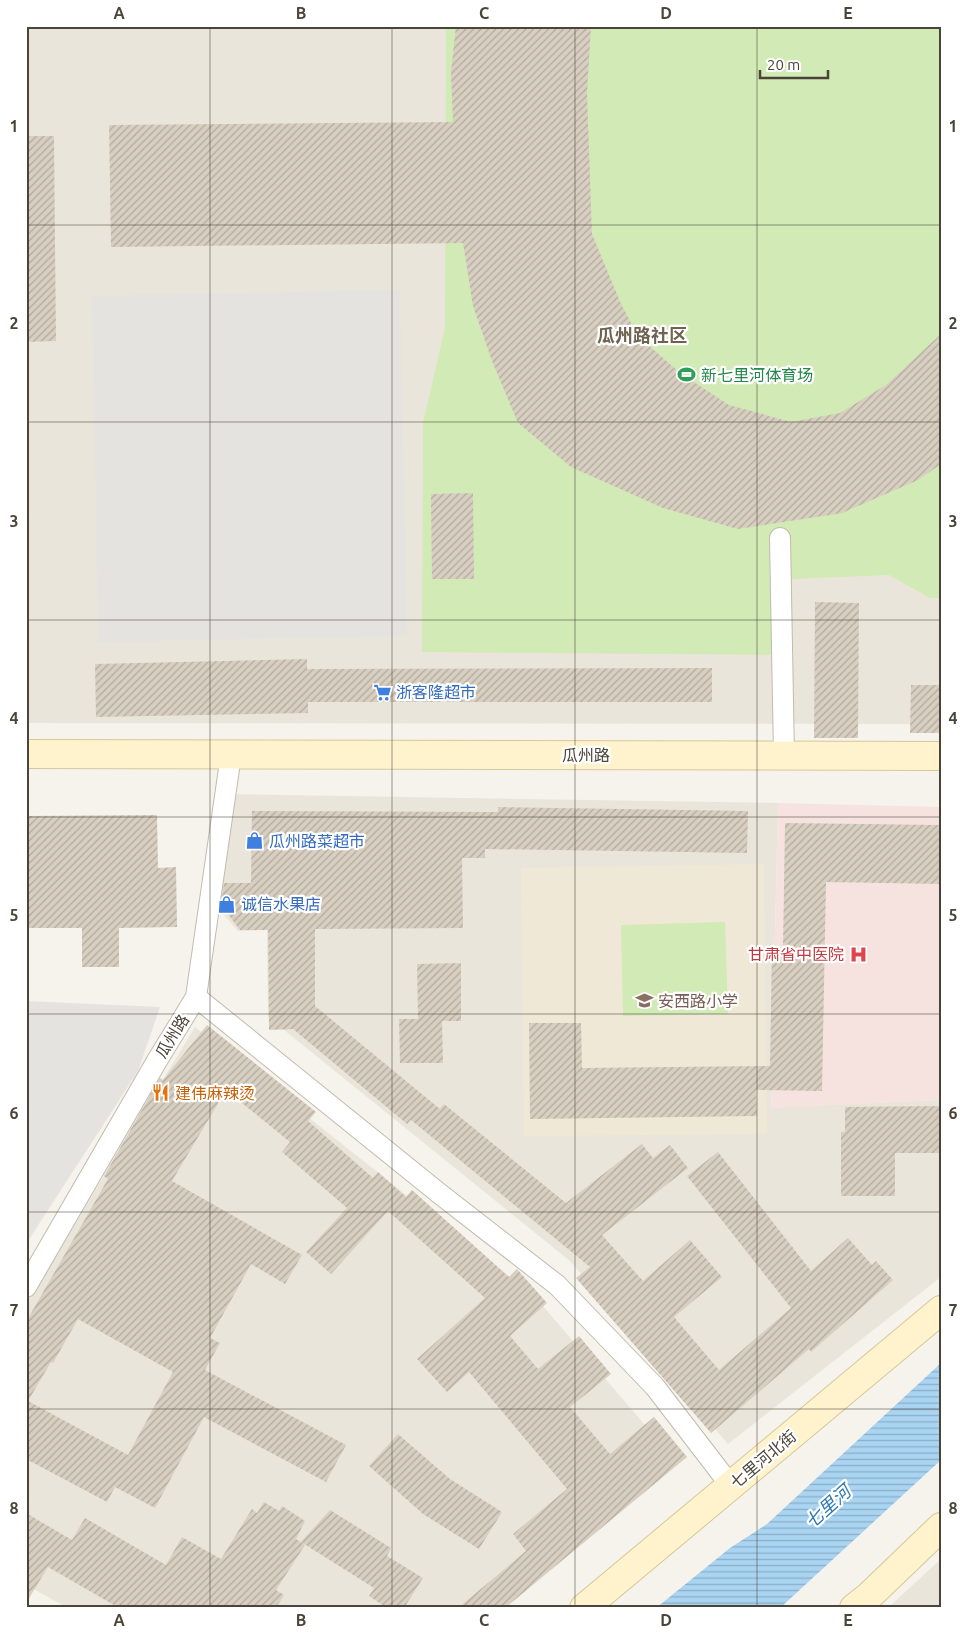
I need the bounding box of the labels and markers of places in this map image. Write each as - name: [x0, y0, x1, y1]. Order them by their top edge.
- sports icon: 新七里河体育场: [677, 365, 697, 385]
- place label: 新七里河体育场: [701, 366, 813, 384]
- supermarket icon: 浙客隆超市: [372, 682, 392, 702]
- place label: 浙客隆超市: [396, 683, 476, 701]
- shop icon: 瓜州路菜超市: [245, 831, 265, 851]
- place label: 瓜州路菜超市: [269, 832, 365, 850]
- shop icon: 诚信水果店: [217, 894, 237, 914]
- place label: 诚信水果店: [241, 895, 321, 913]
- hospital icon: 甘肃省中医院: [848, 944, 868, 964]
- place label: 甘肃省中医院: [748, 945, 844, 963]
- school or university icon: 安西路小学: [634, 991, 654, 1011]
- place label: 安西路小学: [658, 992, 738, 1010]
- restaurant icon: 建伟麻辣烫: [151, 1083, 171, 1103]
- place label: 建伟麻辣烫: [175, 1084, 255, 1102]

